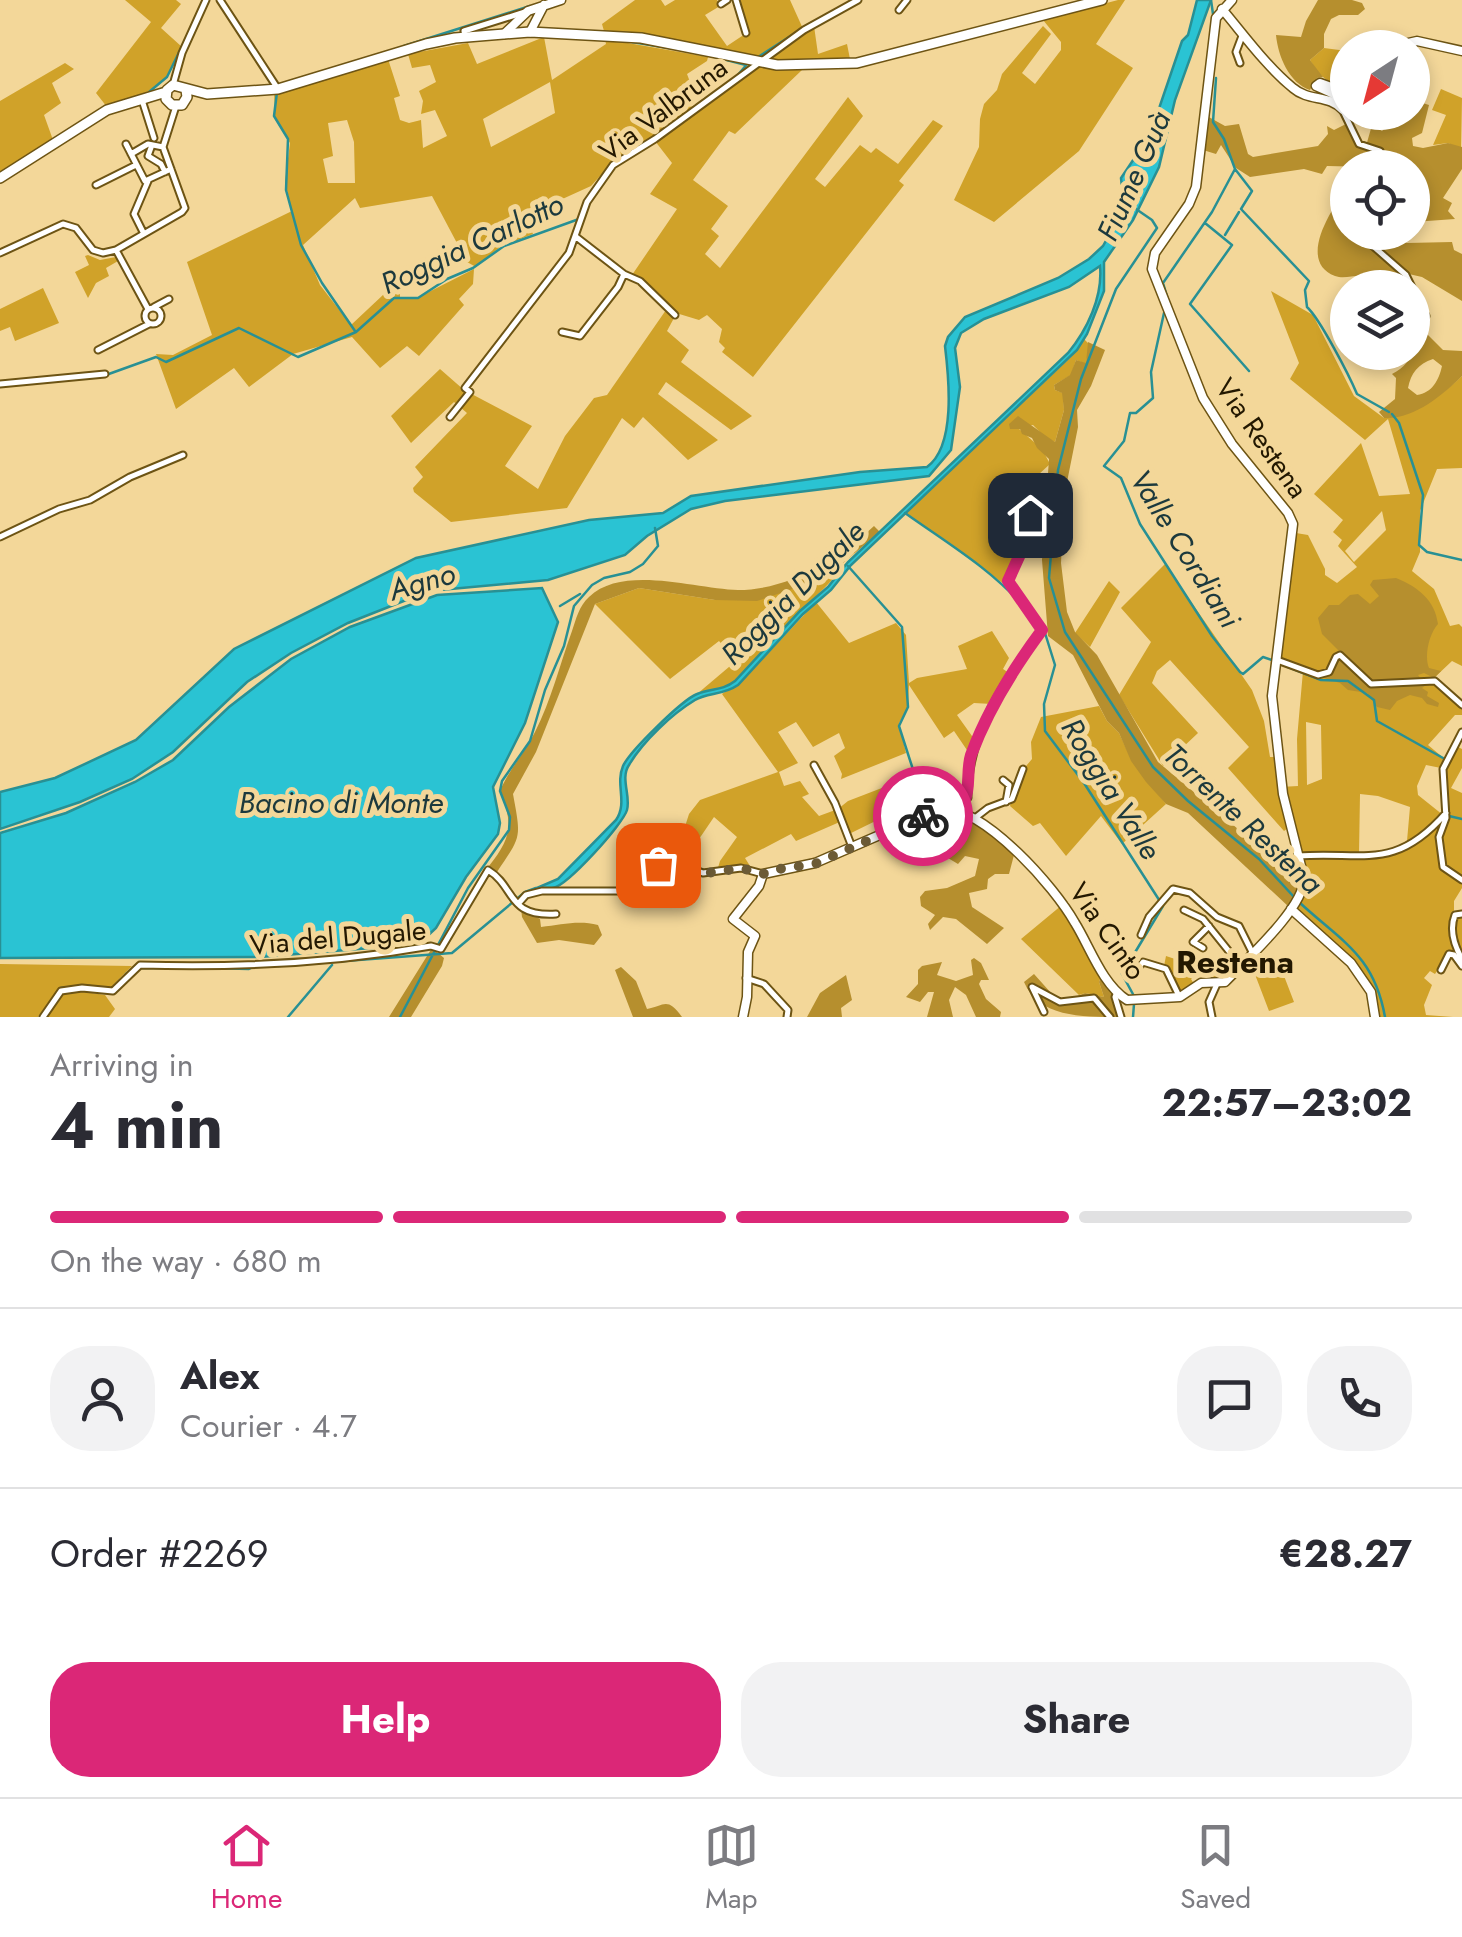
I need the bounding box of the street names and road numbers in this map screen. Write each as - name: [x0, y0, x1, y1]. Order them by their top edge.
- street label: Via Valbruna: [590, 47, 736, 171]
- street label: Via Restena: [1205, 370, 1318, 507]
- street label: Via Cinto: [1059, 874, 1156, 988]
- street label: Via del Dugale: [248, 909, 428, 966]

